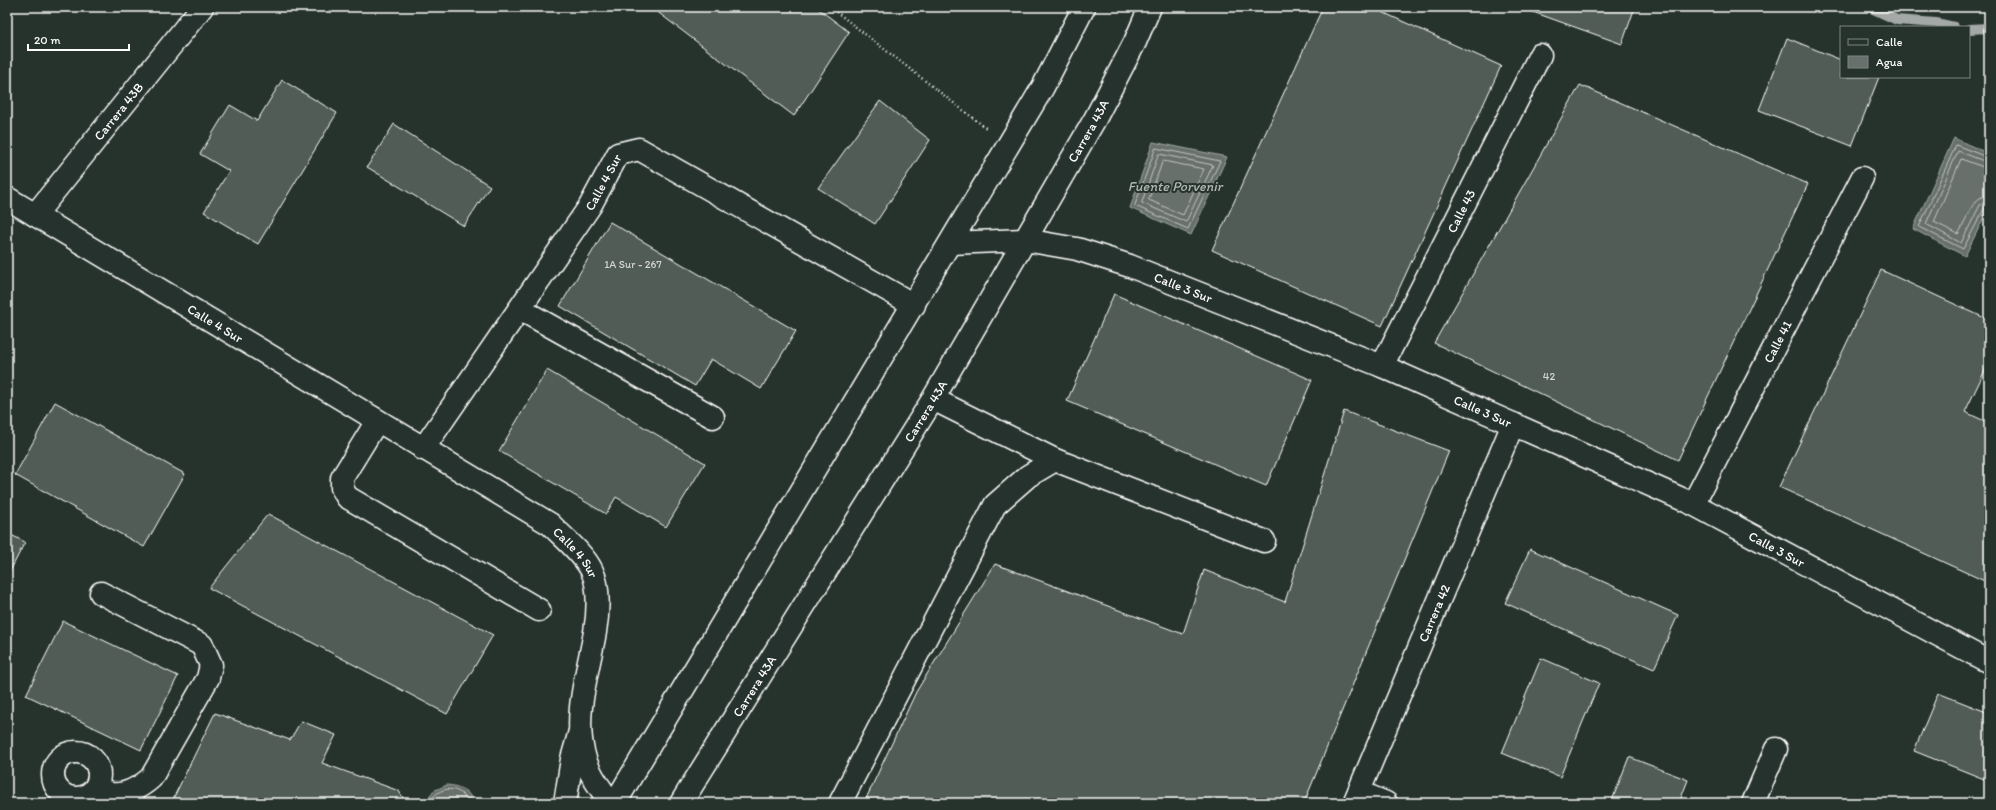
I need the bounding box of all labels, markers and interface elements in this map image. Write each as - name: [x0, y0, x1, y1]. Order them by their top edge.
- scale bar: [28, 26, 129, 52]
- legend: [1840, 26, 1970, 78]
- text: 20 m: [34, 33, 61, 47]
- text: Calle: [1876, 35, 1903, 49]
- text: Agua: [1876, 55, 1902, 69]
- street label: Carrera 43B: [91, 80, 146, 143]
- street label: Carrera 43A: [1065, 96, 1112, 165]
- street label: Calle 4 Sur: [582, 151, 625, 213]
- water label: Fuente Porvenir: [1128, 178, 1224, 195]
- street label: Calle 43: [1444, 187, 1478, 235]
- house number: 1A Sur - 267: [604, 258, 662, 271]
- street label: Calle 3 Sur: [1152, 269, 1215, 306]
- street label: Calle 4 Sur: [185, 301, 246, 346]
- street label: Calle 41: [1761, 318, 1795, 365]
- house number: 42: [1543, 370, 1555, 383]
- street label: Carrera 43A: [901, 377, 951, 445]
- street label: Calle 3 Sur: [1452, 392, 1515, 431]
- street label: Calle 4 Sur: [550, 524, 601, 580]
- street label: Calle 3 Sur: [1746, 528, 1808, 571]
- street label: Carrera 42: [1415, 582, 1453, 644]
- street label: Carrera 43A: [730, 652, 780, 720]

